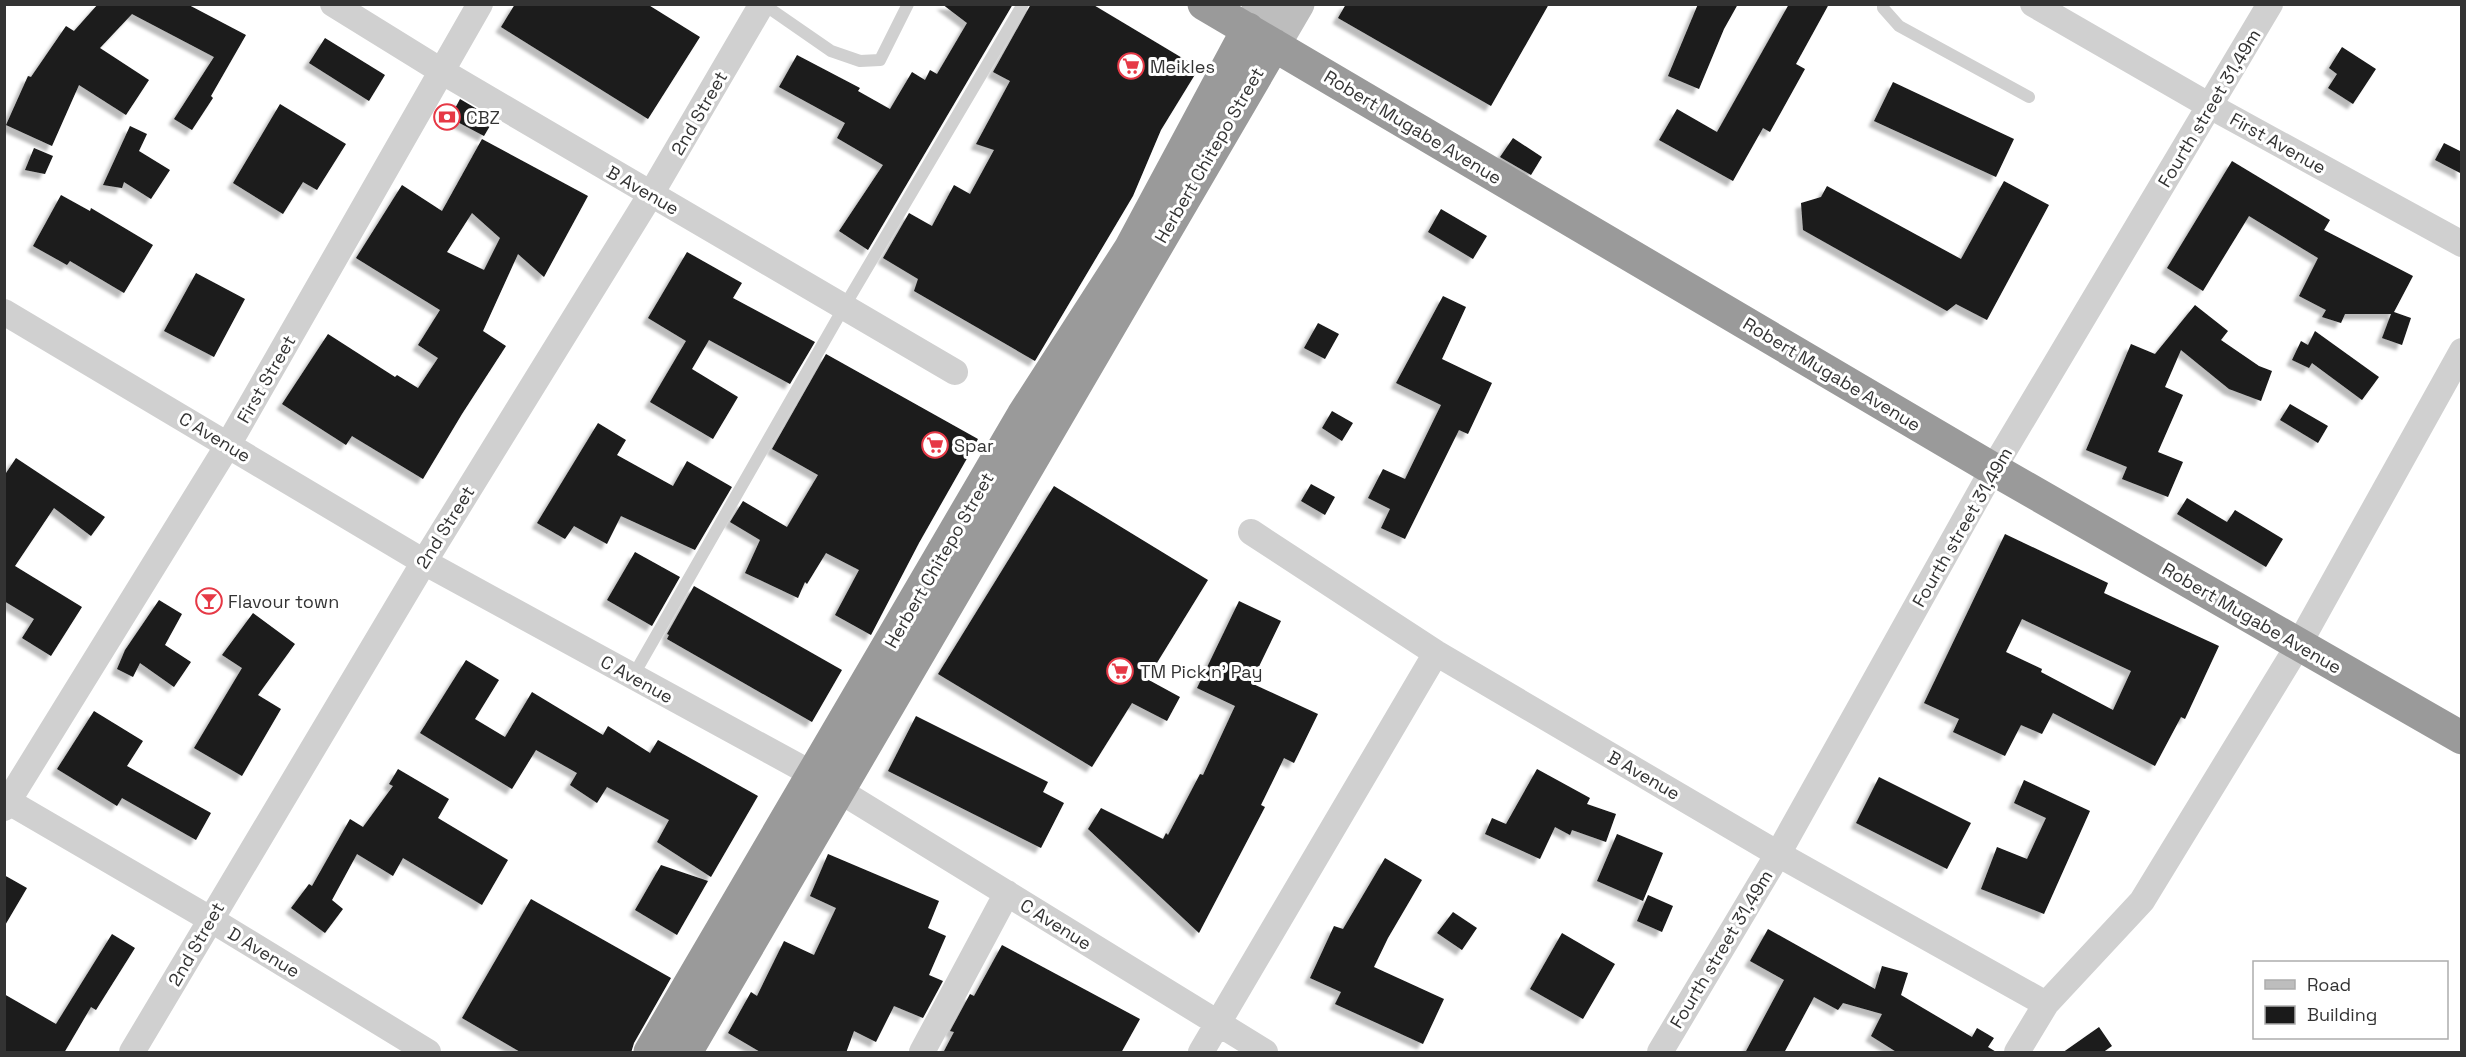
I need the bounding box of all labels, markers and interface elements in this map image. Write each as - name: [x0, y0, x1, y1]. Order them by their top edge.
- street label: Fourth street 31,49m: [2153, 25, 2265, 191]
- supermarket icon: Meikles: [1116, 51, 1146, 81]
- place label: Meikles: [1150, 55, 1215, 78]
- street label: Herbert Chitepo Street: [1149, 63, 1269, 247]
- street label: Robert Mugabe Avenue: [1320, 65, 1506, 189]
- street label: 2nd Street: [666, 67, 732, 159]
- bank icon: CBZ: [432, 102, 462, 132]
- place label: CBZ: [466, 106, 500, 129]
- street label: First Avenue: [2226, 107, 2330, 179]
- street label: B Avenue: [603, 160, 683, 220]
- street label: Robert Mugabe Avenue: [1739, 312, 1925, 436]
- street label: First Street: [232, 331, 300, 427]
- street label: C Avenue: [175, 407, 255, 467]
- supermarket icon: Spar: [920, 430, 950, 460]
- place label: Spar: [954, 434, 994, 457]
- street label: Fourth street 31,49m: [1907, 443, 2017, 611]
- street label: Herbert Chitepo Street: [879, 468, 999, 652]
- street label: 2nd Street: [411, 481, 479, 573]
- street label: Robert Mugabe Avenue: [2158, 557, 2346, 679]
- bar icon: Flavour town: [194, 586, 224, 616]
- place label: Flavour town: [228, 590, 339, 613]
- street label: C Avenue: [597, 650, 677, 708]
- supermarket icon: TM Pick n' Pay: [1105, 656, 1135, 686]
- place label: TM Pick n' Pay: [1140, 660, 1262, 683]
- street label: B Avenue: [1604, 745, 1684, 805]
- street label: Fourth street 31,49m: [1665, 866, 1777, 1032]
- street label: C Avenue: [1016, 893, 1096, 955]
- street label: 2nd Street: [163, 898, 229, 990]
- street label: D Avenue: [224, 922, 304, 982]
- legend: [2253, 961, 2448, 1039]
- text: Road: [2307, 973, 2351, 996]
- text: Building: [2307, 1003, 2377, 1026]

